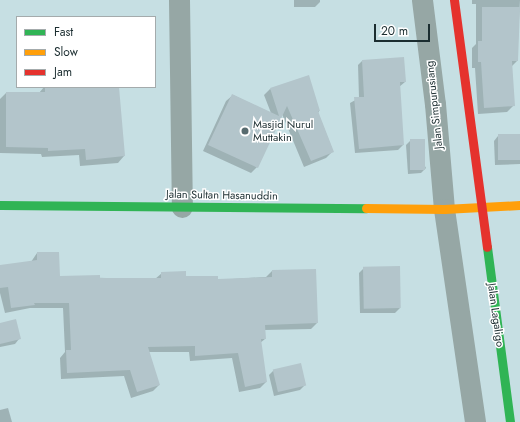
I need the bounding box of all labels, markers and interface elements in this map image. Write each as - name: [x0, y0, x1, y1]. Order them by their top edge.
- legend: [16, 16, 156, 88]
- scale bar: [376, 16, 432, 42]
- text: 20 m: [381, 22, 408, 40]
- text: Fast: [54, 23, 73, 41]
- text: Slow: [54, 43, 78, 61]
- street label: Jalan Simpurusiang: [423, 60, 445, 150]
- text: Jam: [54, 63, 72, 81]
- place label: Masjid Nurul Muttakin: [253, 118, 313, 144]
- marker: Masjid Nurul Muttakin: [240, 126, 250, 136]
- street label: Jalan Sultan Hasanuddin: [166, 187, 278, 203]
- street label: Jalan Lagaligo: [485, 282, 507, 348]

